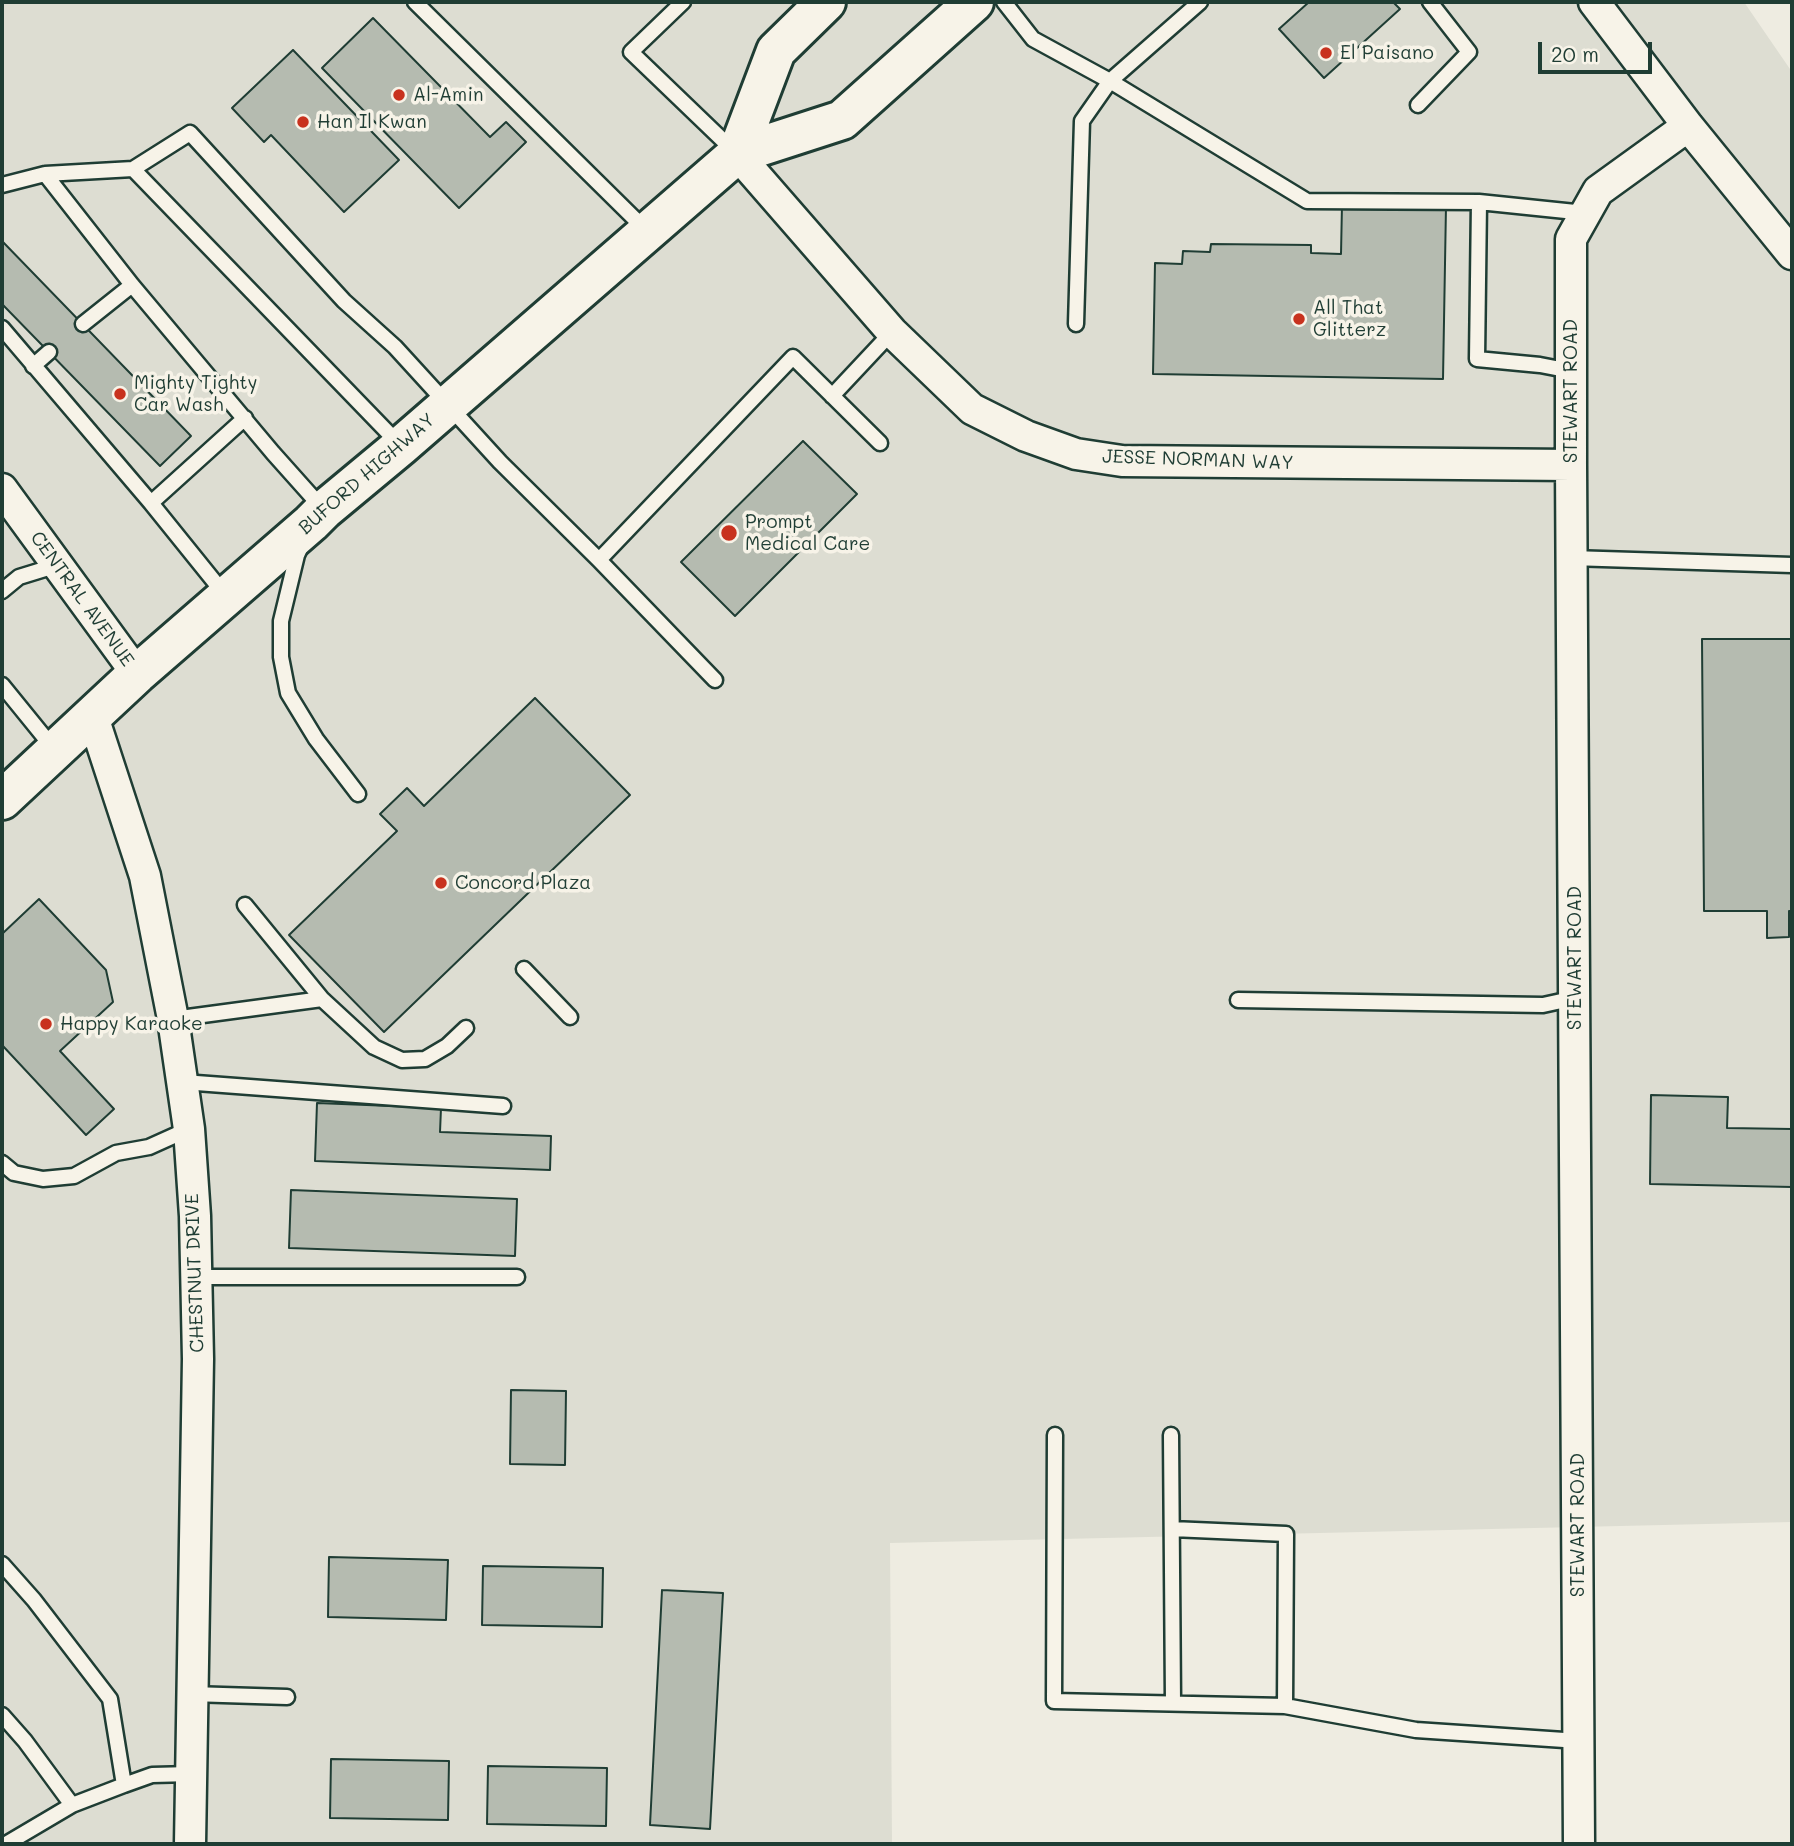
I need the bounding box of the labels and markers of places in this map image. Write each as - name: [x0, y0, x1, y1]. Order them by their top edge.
- place label: El Paisano: [1340, 42, 1434, 64]
- marker: El Paisano: [1318, 45, 1334, 61]
- place label: Al-Amin: [413, 84, 484, 106]
- marker: Al-Amin: [391, 87, 407, 103]
- place label: Han Il Kwan: [317, 111, 427, 133]
- marker: Han Il Kwan: [295, 114, 311, 130]
- place label: All That Glitterz: [1313, 297, 1386, 341]
- marker: All That Glitterz: [1291, 311, 1307, 327]
- place label: Mighty Tighty Car Wash: [134, 372, 257, 416]
- marker: Mighty Tighty Car Wash: [112, 386, 128, 402]
- place label: Prompt Medical Care: [745, 511, 870, 555]
- marker: Prompt Medical Care: [719, 523, 739, 543]
- place label: Concord Plaza: [455, 872, 591, 894]
- marker: Concord Plaza: [433, 875, 449, 891]
- place label: Happy Karaoke: [60, 1013, 203, 1035]
- marker: Happy Karaoke: [38, 1016, 54, 1032]

